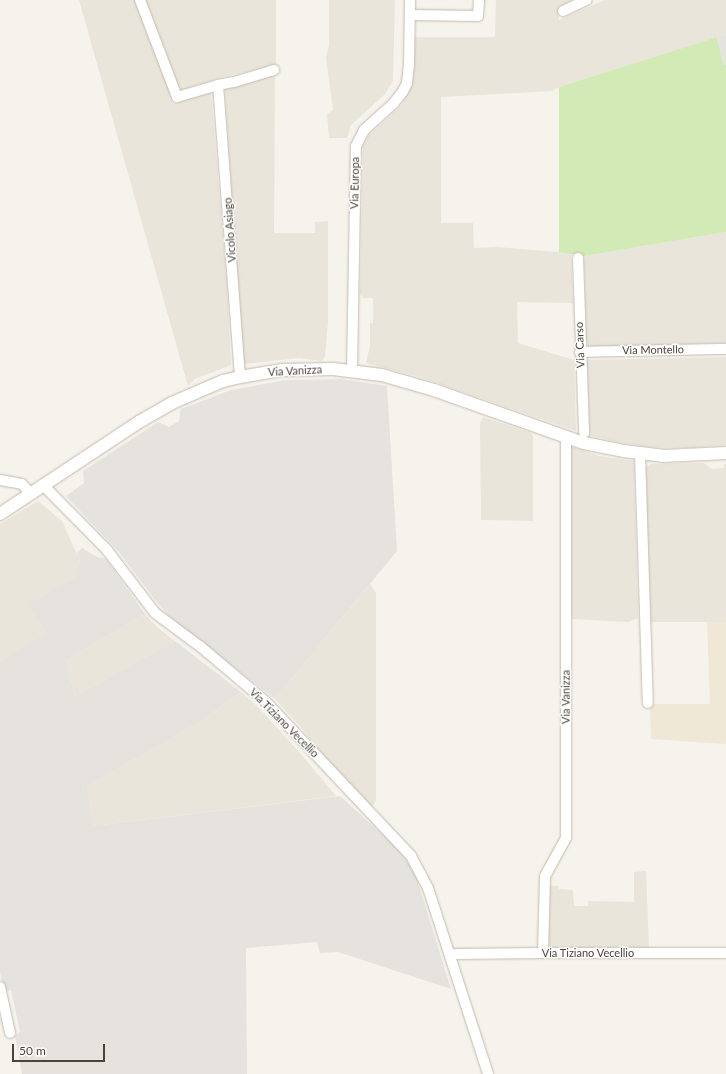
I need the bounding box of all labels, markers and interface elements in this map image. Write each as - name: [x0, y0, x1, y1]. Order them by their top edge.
- street label: Via Europa: [348, 157, 362, 209]
- street label: Vicolo Asiago: [221, 197, 239, 263]
- street label: Via Carso: [573, 322, 587, 368]
- street label: Via Montello: [622, 343, 684, 357]
- street label: Via Vanizza: [267, 363, 323, 379]
- street label: Via Vanizza: [559, 670, 573, 724]
- street label: Via Tiziano Vecellio: [246, 685, 322, 761]
- street label: Via Tiziano Vecellio: [541, 946, 635, 960]
- scale bar: [14, 1036, 107, 1062]
- text: 50 m: [19, 1043, 46, 1058]

